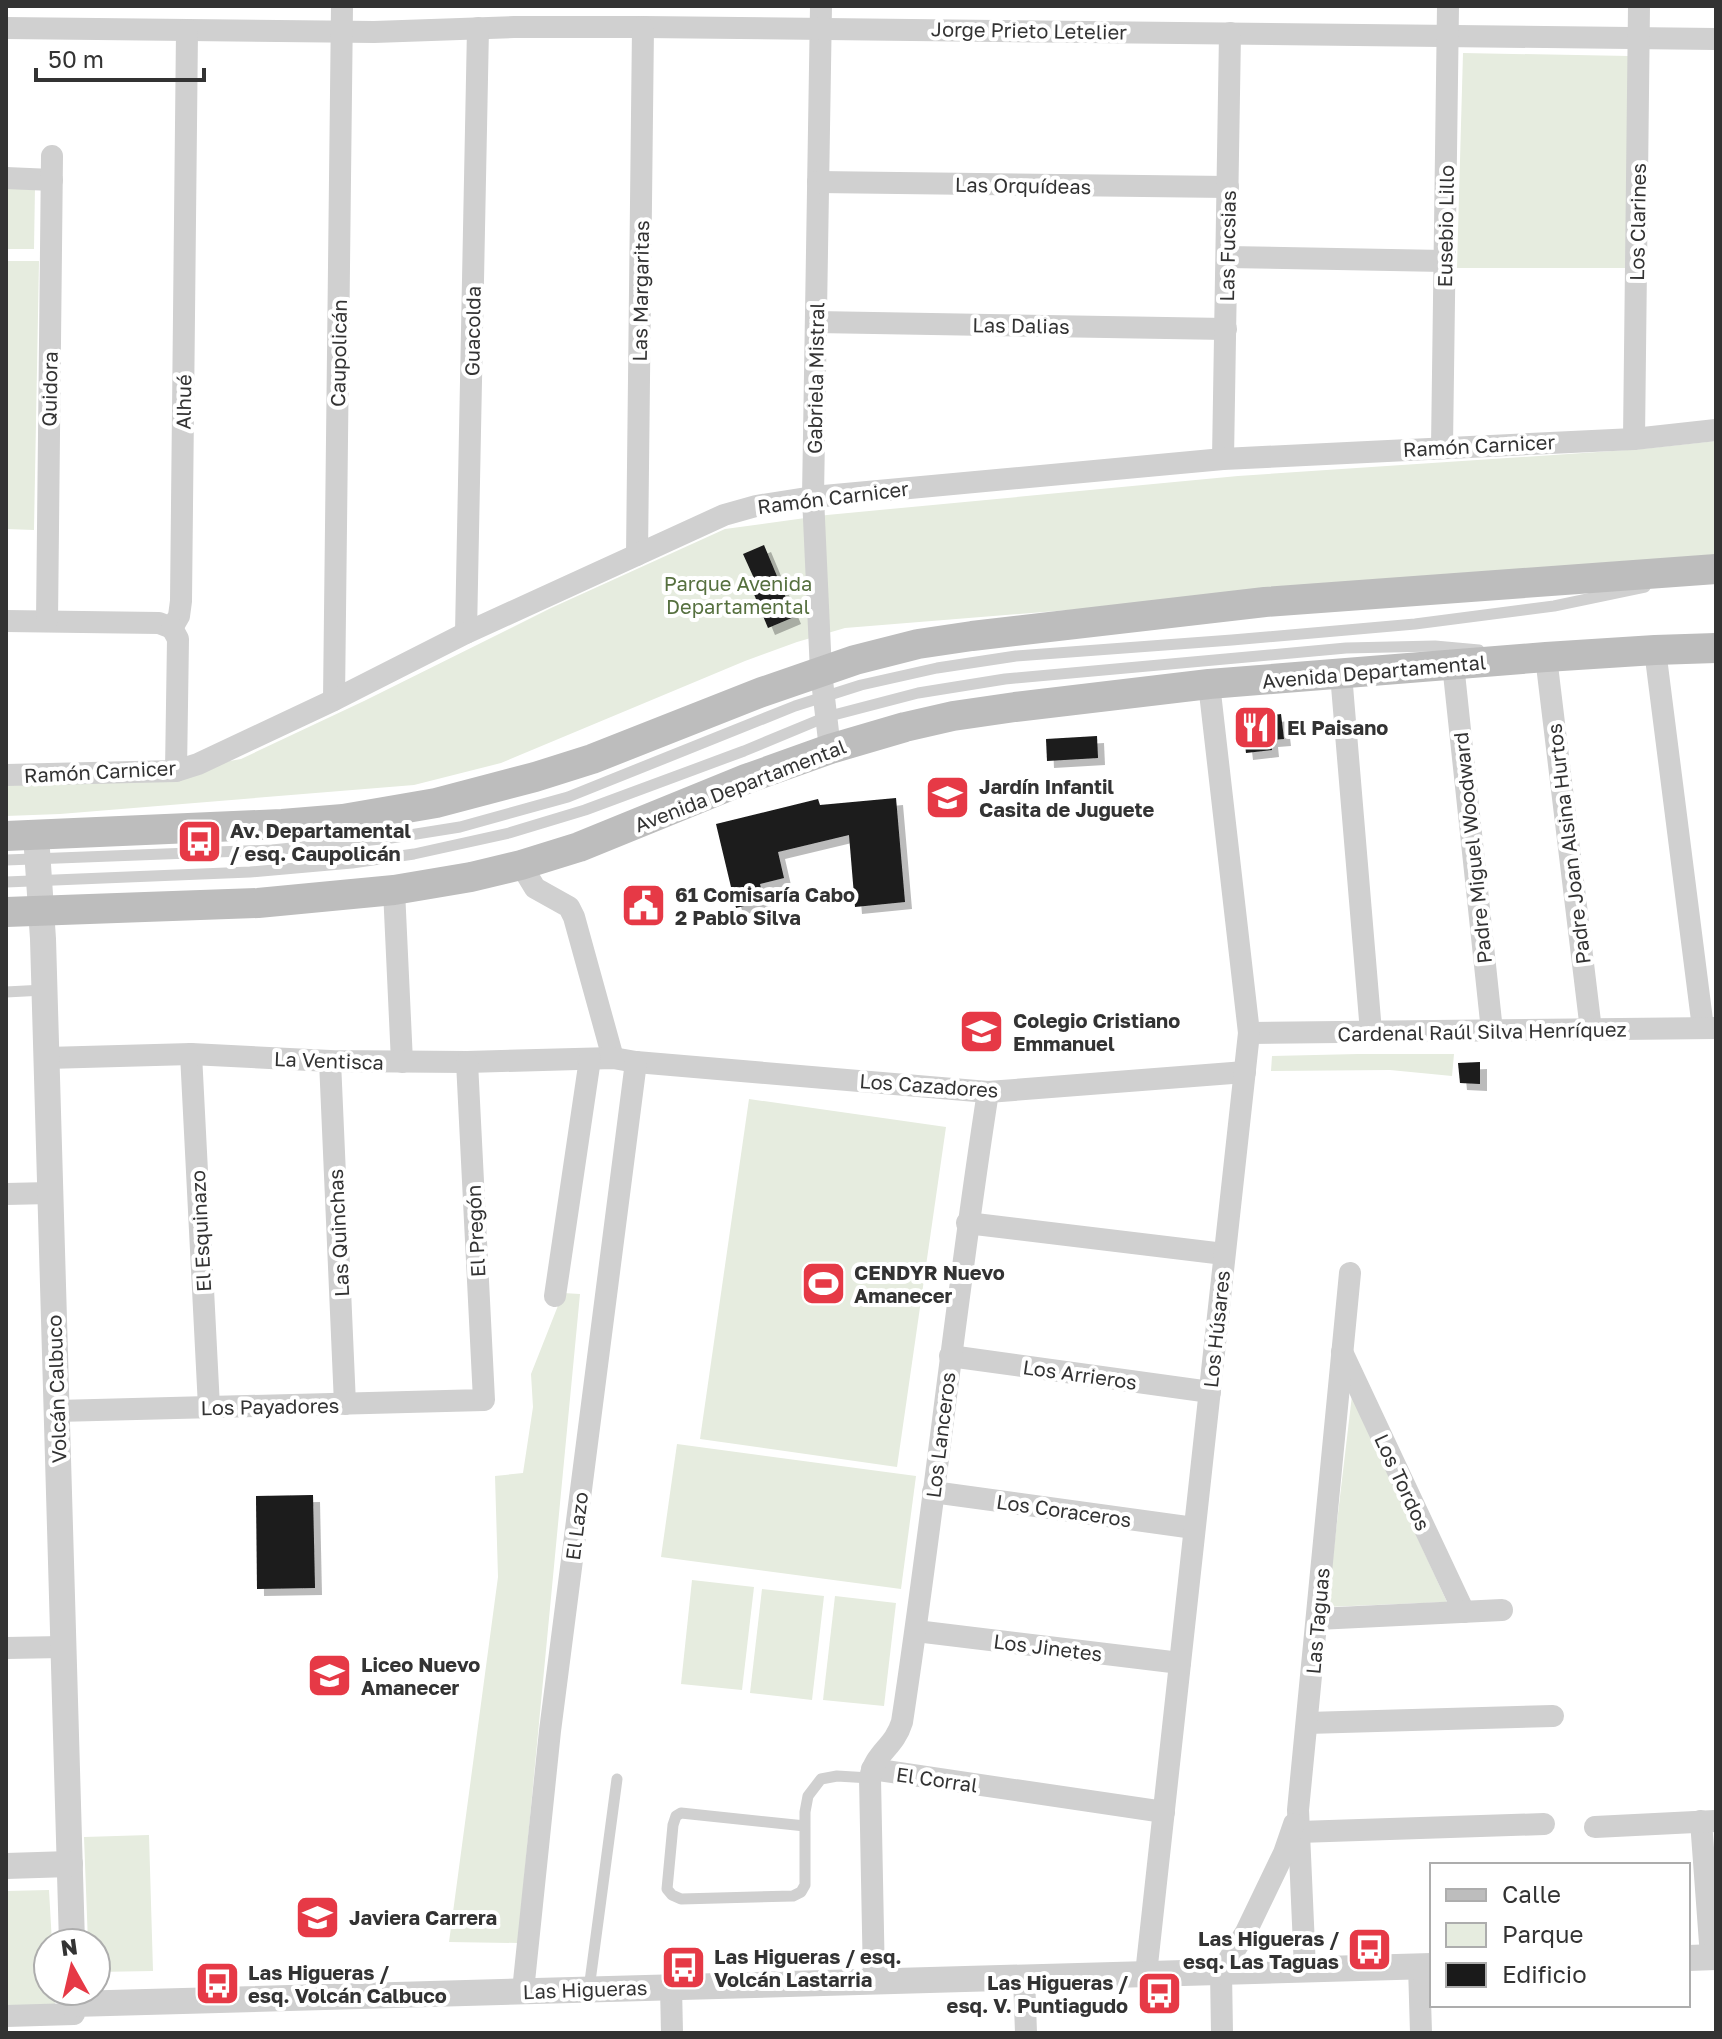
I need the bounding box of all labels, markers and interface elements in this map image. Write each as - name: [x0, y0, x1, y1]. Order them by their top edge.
- street label: Jorge Prieto Letelier: [931, 16, 1127, 44]
- scale bar: [36, 32, 204, 82]
- text: 50 m: [48, 44, 104, 73]
- street label: Los Clarines: [1624, 163, 1650, 281]
- street label: Eusebio Lillo: [1432, 165, 1458, 287]
- street label: Las Orquídeas: [955, 172, 1091, 198]
- street label: Las Fucsias: [1214, 190, 1240, 302]
- street label: Las Margaritas: [627, 220, 653, 362]
- street label: Guacolda: [459, 286, 485, 376]
- street label: Caupolicán: [325, 299, 351, 407]
- street label: Gabriela Mistral: [802, 302, 828, 454]
- street label: Las Dalias: [972, 312, 1070, 338]
- street label: Quidora: [36, 351, 62, 427]
- street label: Alhué: [171, 374, 195, 430]
- street label: Ramón Carnicer: [1402, 429, 1556, 461]
- street label: Ramón Carnicer: [756, 476, 910, 518]
- park label: Parque Avenida Departamental: [664, 571, 812, 618]
- street label: Avenida Departamental: [1261, 649, 1487, 693]
- restaurant icon: El Paisano: [1232, 703, 1280, 751]
- place label: El Paisano: [1287, 715, 1388, 739]
- street label: Padre Joan Alsina Hurtos: [1541, 722, 1595, 966]
- street label: Padre Miguel Woodward: [1448, 731, 1496, 965]
- street label: Avenida Departamental: [631, 734, 849, 836]
- street label: Ramón Carnicer: [23, 755, 177, 787]
- school or university icon: Jardín Infantil Casita de Juguete: [924, 773, 972, 821]
- place label: Jardín Infantil Casita de Juguete: [979, 774, 1154, 821]
- bus stop icon: Av. Departamental / esq. Caupolicán: [175, 818, 223, 866]
- place label: Av. Departamental / esq. Caupolicán: [230, 818, 411, 865]
- public building icon: 61 Comisaría Cabo 2 Pablo Silva: [620, 881, 668, 929]
- place label: 61 Comisaría Cabo 2 Pablo Silva: [675, 882, 855, 929]
- school or university icon: Colegio Cristiano Emmanuel: [958, 1007, 1006, 1055]
- place label: Colegio Cristiano Emmanuel: [1013, 1008, 1180, 1055]
- street label: Cardenal Raúl Silva Henríquez: [1337, 1016, 1627, 1046]
- street label: La Ventisca: [274, 1046, 384, 1074]
- street label: Los Cazadores: [859, 1068, 999, 1102]
- street label: Las Quinchas: [323, 1168, 353, 1298]
- street label: El Esquinazo: [185, 1169, 215, 1293]
- street label: El Pregón: [461, 1184, 489, 1278]
- sports icon: CENDYR Nuevo Amanecer: [799, 1259, 847, 1307]
- place label: CENDYR Nuevo Amanecer: [854, 1260, 1005, 1307]
- street label: Los Húsares: [1198, 1269, 1234, 1389]
- street label: Volcán Calbuco: [41, 1314, 71, 1464]
- street label: Los Arrieros: [1021, 1354, 1139, 1394]
- street label: Los Lanceros: [920, 1371, 960, 1499]
- street label: Los Payadores: [200, 1393, 340, 1419]
- street label: Los Tordos: [1370, 1430, 1436, 1534]
- street label: Los Coraceros: [995, 1489, 1133, 1531]
- street label: El Lazo: [560, 1490, 592, 1562]
- street label: Las Taguas: [1300, 1567, 1334, 1675]
- street label: Los Jinetes: [992, 1628, 1104, 1666]
- school or university icon: Liceo Nuevo Amanecer: [306, 1652, 354, 1700]
- place label: Liceo Nuevo Amanecer: [361, 1652, 480, 1699]
- street label: El Corral: [895, 1761, 979, 1797]
- legend: [1430, 1863, 1690, 2007]
- text: Calle: [1502, 1879, 1561, 1908]
- school or university icon: Javiera Carrera: [294, 1893, 342, 1941]
- place label: Javiera Carrera: [349, 1905, 497, 1929]
- text: Parque: [1502, 1919, 1583, 1948]
- place label: Las Higueras / esq. Las Taguas: [1183, 1926, 1339, 1973]
- bus stop icon: Las Higueras / esq. Las Taguas: [1346, 1926, 1394, 1974]
- north arrow: [32, 1927, 112, 2007]
- text: N: [59, 1932, 79, 1961]
- bus stop icon: Las Higueras / esq. Volcán Lastarria: [659, 1943, 707, 1991]
- place label: Las Higueras / esq. Volcán Lastarria: [714, 1944, 902, 1991]
- text: Edificio: [1502, 1959, 1587, 1988]
- bus stop icon: Las Higueras / esq. Volcán Calbuco: [193, 1960, 241, 2008]
- place label: Las Higueras / esq. Volcán Calbuco: [248, 1960, 447, 2007]
- bus stop icon: Las Higueras / esq. V. Puntiagudo: [1135, 1969, 1183, 2017]
- place label: Las Higueras / esq. V. Puntiagudo: [947, 1970, 1128, 2017]
- street label: Las Higueras: [522, 1975, 648, 2003]

